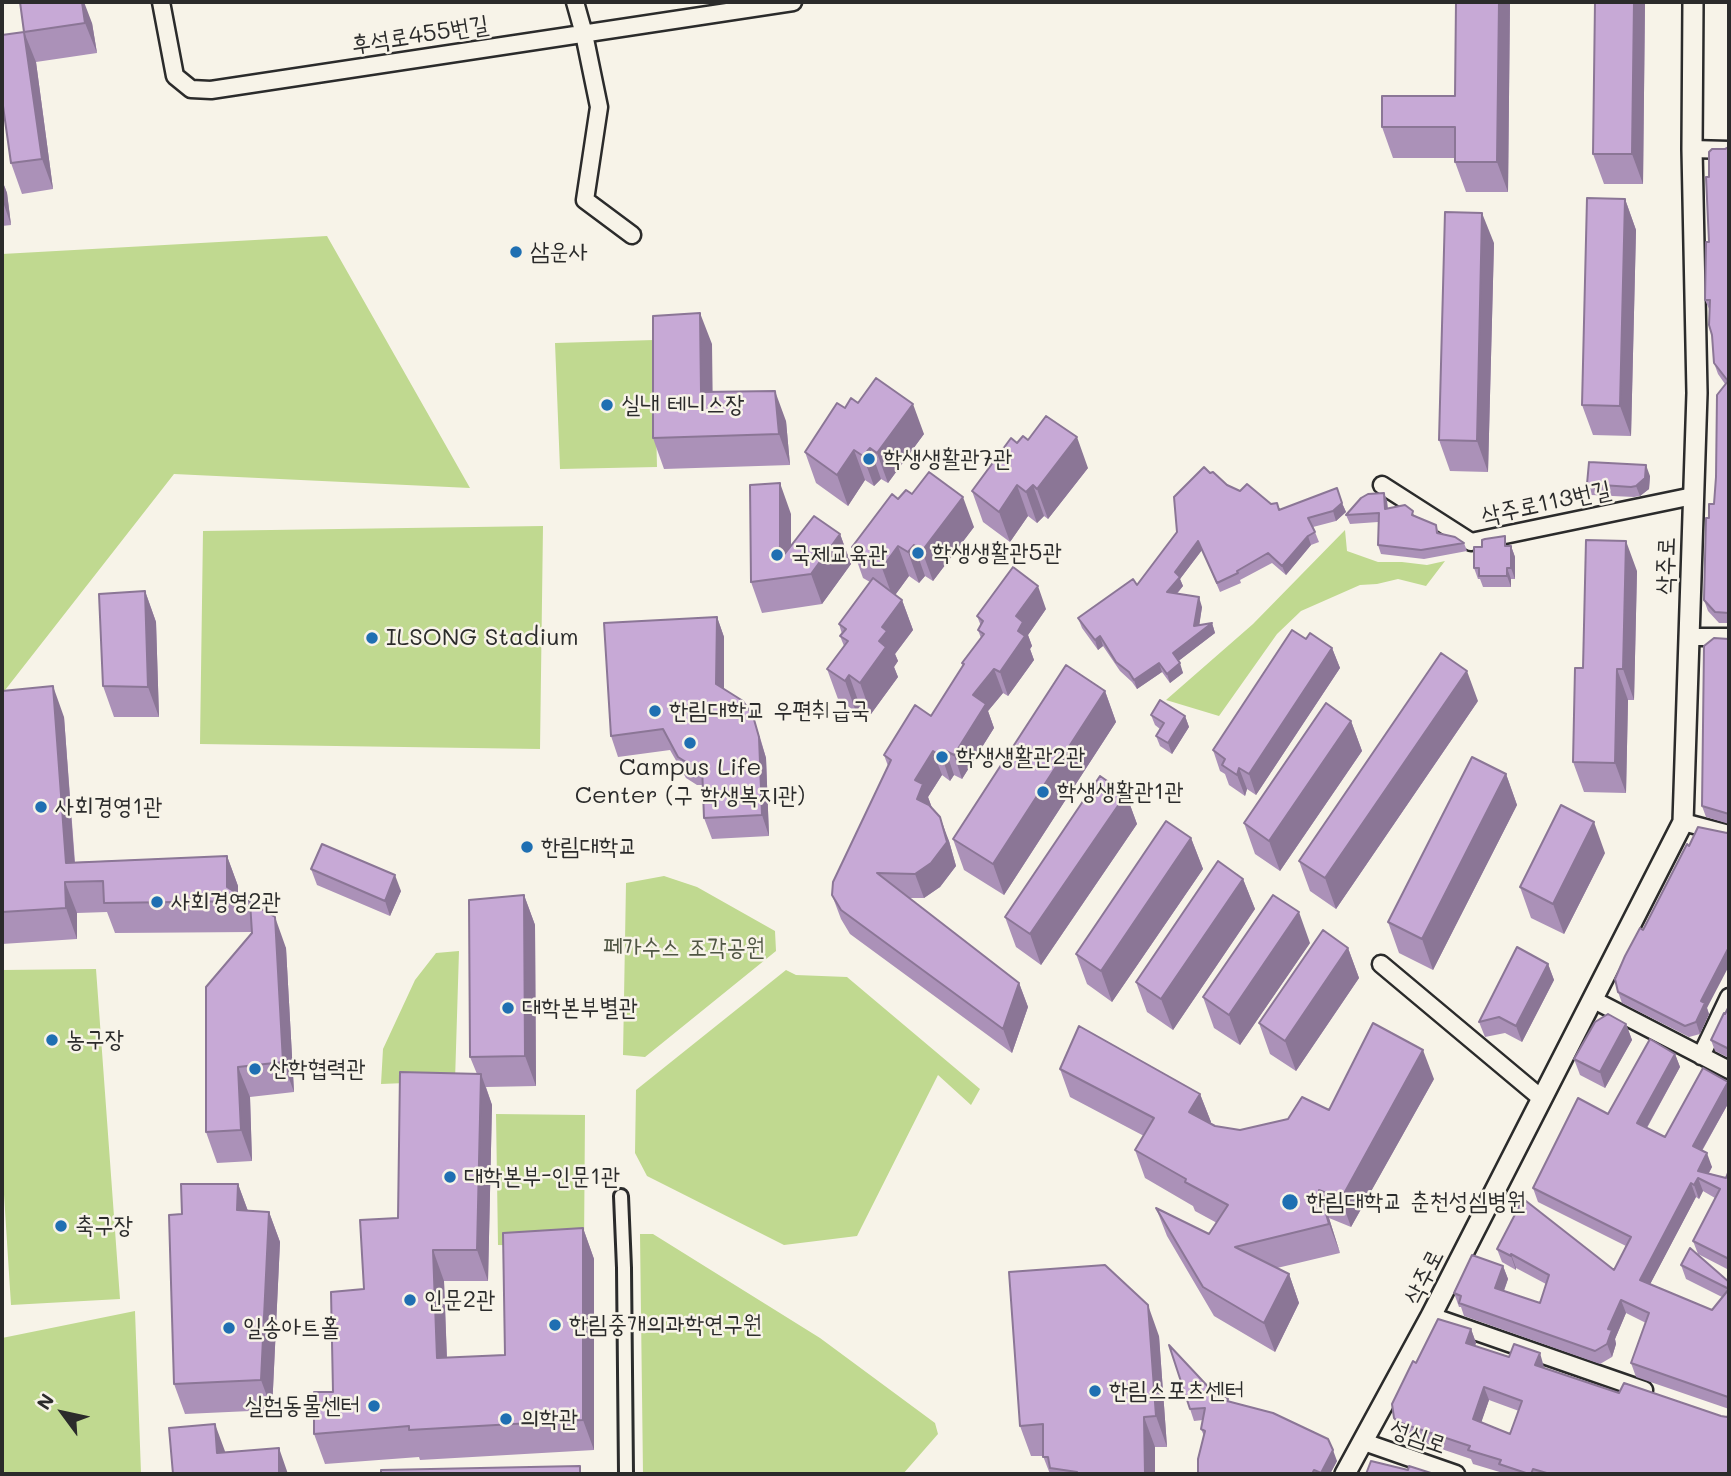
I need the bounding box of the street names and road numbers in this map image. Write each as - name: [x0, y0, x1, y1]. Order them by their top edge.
- street label: 후석로455번길: [349, 10, 491, 60]
- street label: 삭주로113번길: [1478, 475, 1614, 531]
- street label: 삭주로: [1651, 537, 1681, 595]
- street label: 삭주로: [1398, 1245, 1450, 1309]
- street label: 성심로: [1386, 1414, 1450, 1460]

